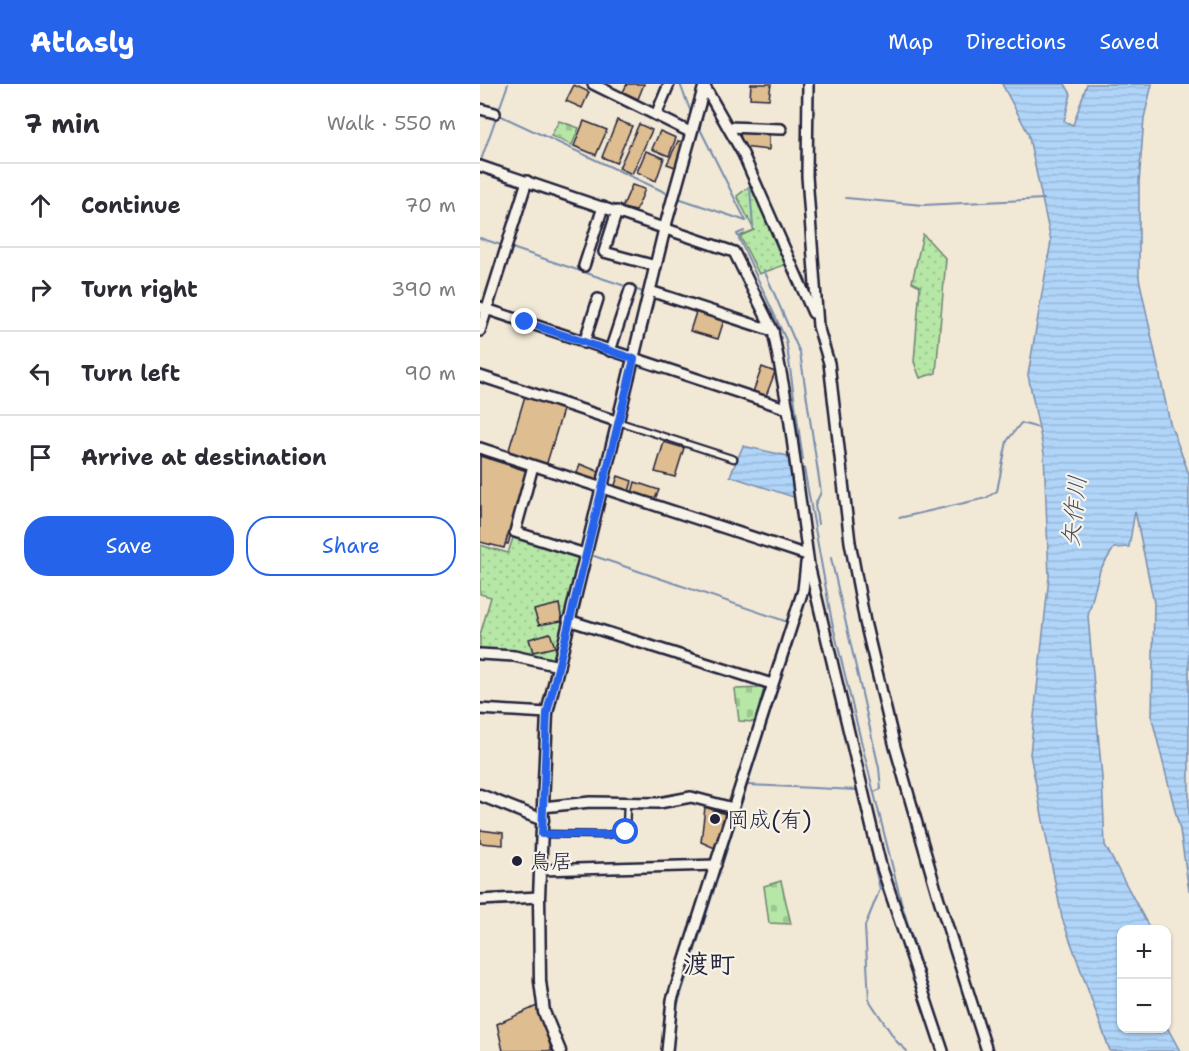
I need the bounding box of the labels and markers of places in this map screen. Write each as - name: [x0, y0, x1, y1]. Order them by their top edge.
- place label: 岡成(有): [727, 805, 812, 834]
- marker: 岡成(有): [708, 812, 722, 826]
- place label: 鳥居: [529, 847, 573, 876]
- marker: 鳥居: [510, 854, 524, 868]

